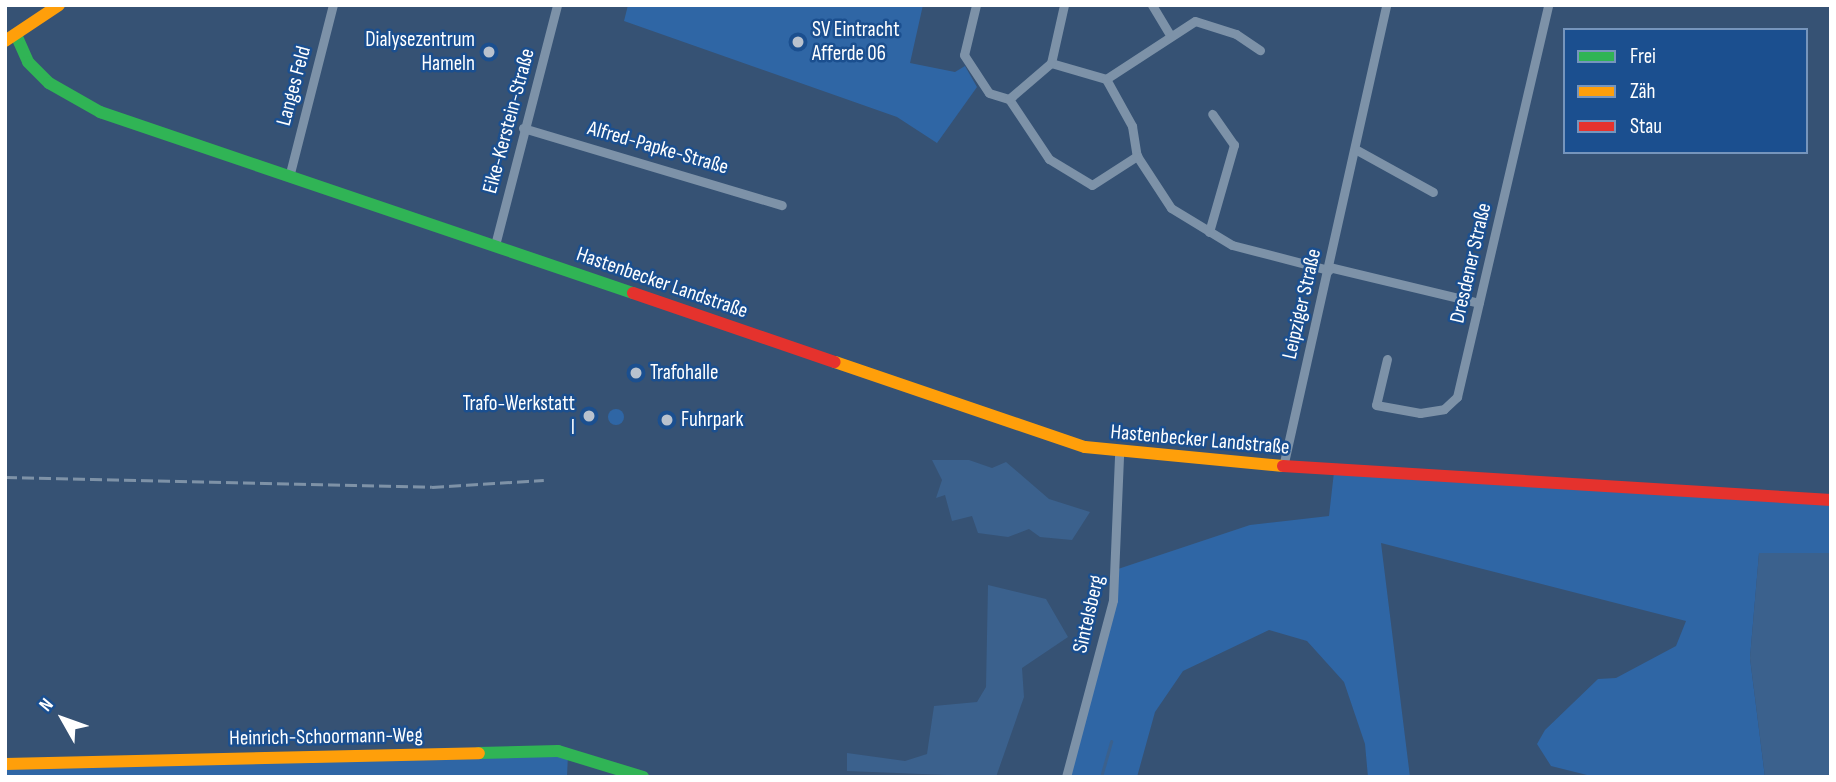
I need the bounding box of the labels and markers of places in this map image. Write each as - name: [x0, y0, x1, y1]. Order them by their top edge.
- place label: SV Eintracht Afferde 06: [812, 17, 900, 67]
- place label: Dialysezentrum Hameln: [365, 27, 475, 77]
- marker: SV Eintracht Afferde 06: [790, 34, 806, 50]
- marker: Dialysezentrum Hameln: [481, 44, 497, 60]
- place label: Trafohalle: [650, 360, 718, 386]
- marker: Trafohalle: [628, 365, 644, 381]
- place label: Trafo-Werkstatt I: [463, 391, 575, 441]
- place label: Fuhrpark: [681, 407, 744, 433]
- marker: Trafo-Werkstatt I: [581, 408, 597, 424]
- marker: Fuhrpark: [659, 412, 675, 428]

